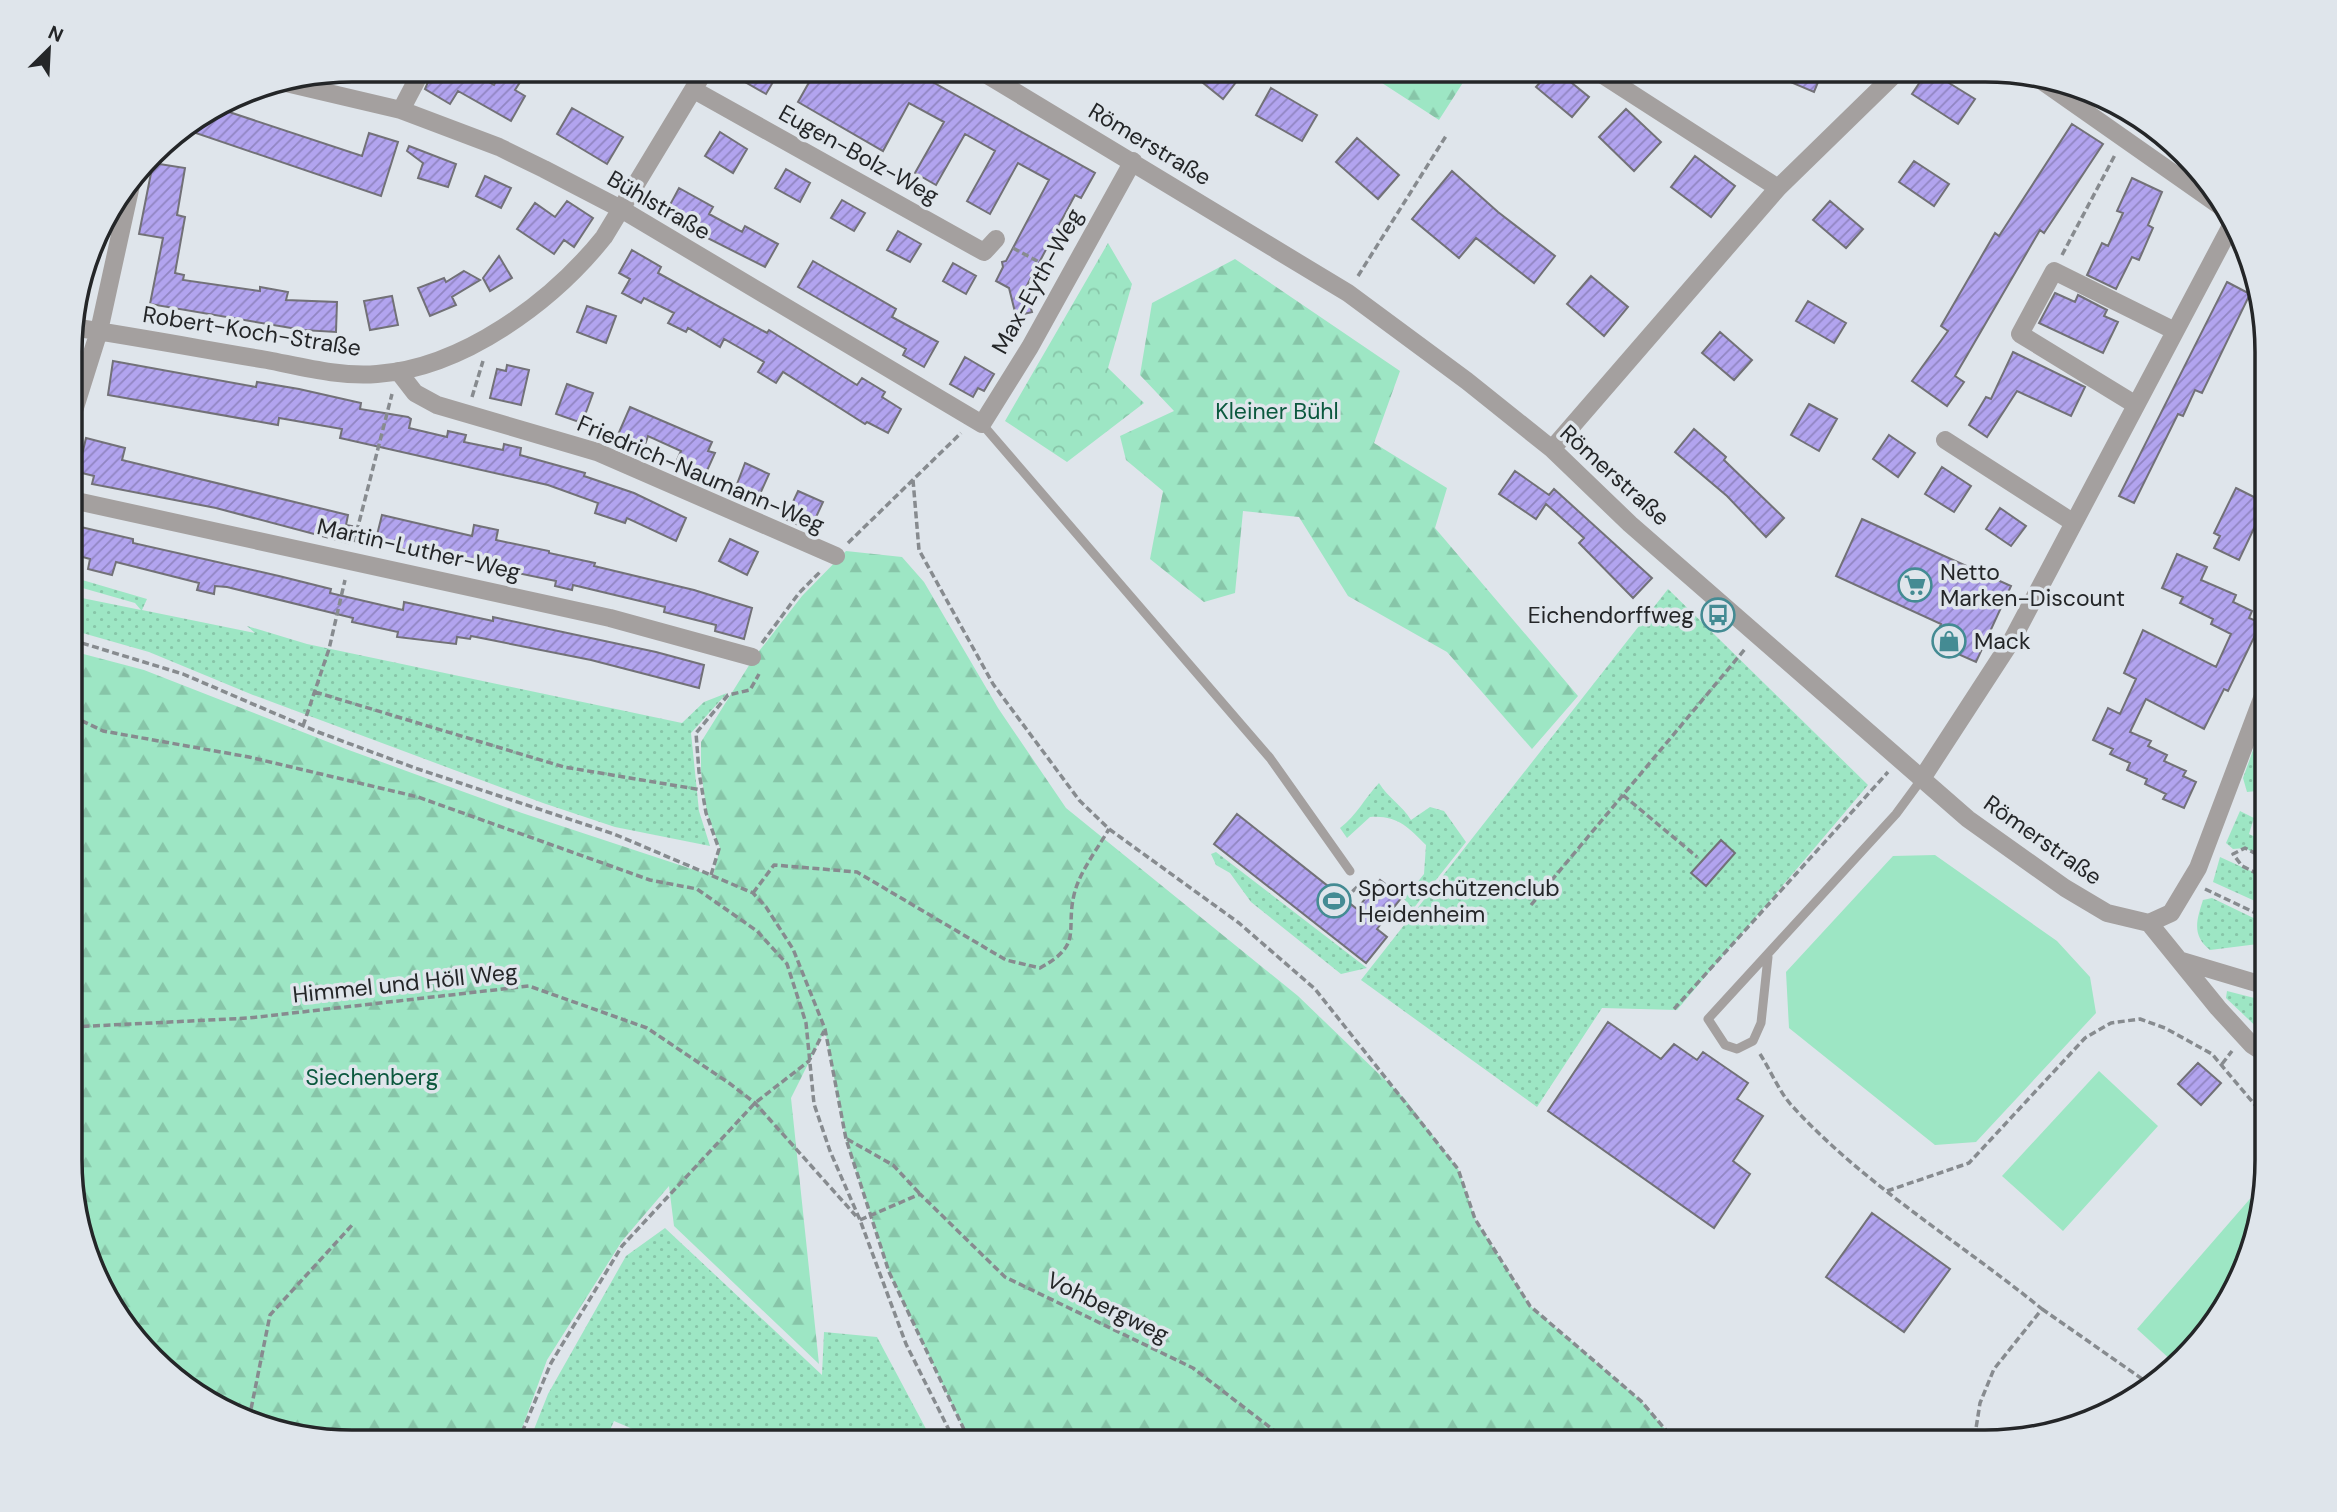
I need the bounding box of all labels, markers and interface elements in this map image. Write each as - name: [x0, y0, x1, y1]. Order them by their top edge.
- north arrow: [14, 14, 84, 84]
- text: N: [44, 20, 67, 48]
- street label: Römerstraße: [1083, 96, 1217, 192]
- street label: Eugen-Bolz-Weg: [773, 98, 945, 211]
- street label: Bühlstraße: [602, 163, 716, 247]
- street label: Max-Eyth-Weg: [985, 203, 1090, 359]
- street label: Robert-Koch-Straße: [141, 299, 363, 363]
- park label: Kleiner Bühl: [1215, 396, 1339, 426]
- street label: Friedrich-Naumann-Weg: [573, 408, 829, 540]
- street label: Römerstraße: [1554, 418, 1676, 532]
- street label: Martin-Luther-Weg: [314, 511, 524, 587]
- place label: Netto Marken-Discount: [1940, 557, 2125, 613]
- supermarket icon: Netto Marken-Discount: [1896, 566, 1934, 604]
- bus stop icon: Eichendorffweg: [1699, 596, 1737, 634]
- place label: Eichendorffweg: [1528, 600, 1694, 630]
- shop icon: Mack: [1930, 622, 1968, 660]
- place label: Mack: [1974, 626, 2031, 656]
- street label: Römerstraße: [1978, 788, 2108, 892]
- place label: Sportschützenclub Heidenheim: [1358, 873, 1560, 929]
- sports icon: Sportschützenclub Heidenheim: [1315, 882, 1353, 920]
- street label: Himmel und Höll Weg: [291, 956, 519, 1010]
- park label: Siechenberg: [305, 1062, 439, 1092]
- street label: Vohbergweg: [1042, 1265, 1174, 1350]

